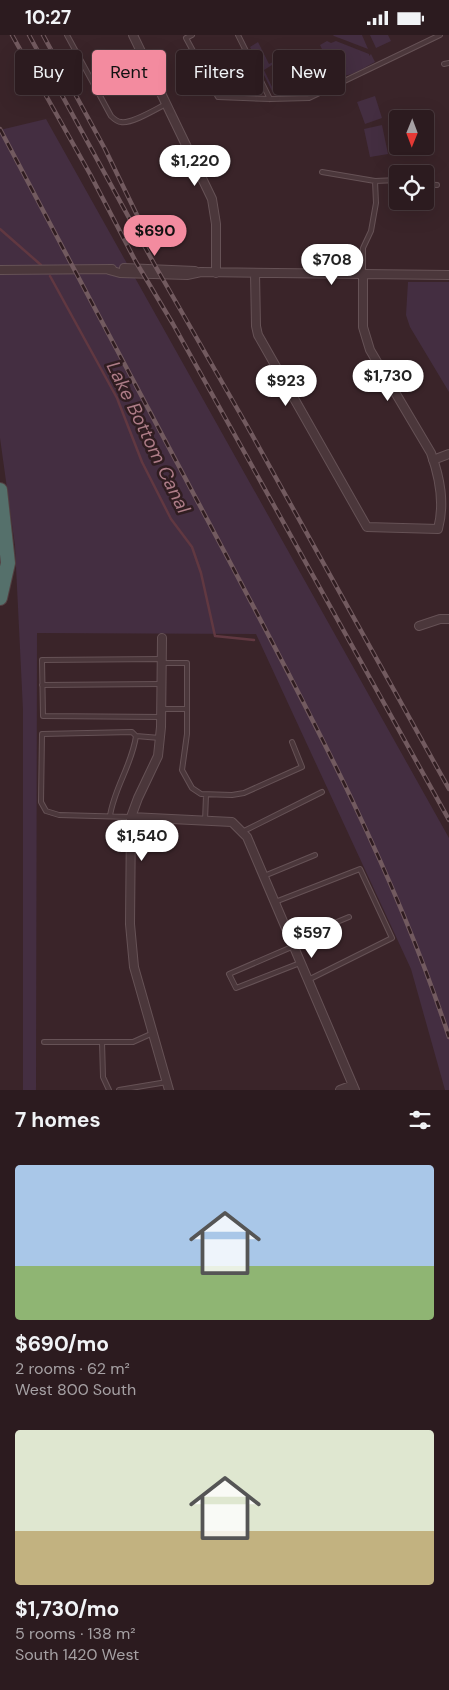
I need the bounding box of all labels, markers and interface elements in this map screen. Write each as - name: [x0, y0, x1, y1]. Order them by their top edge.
- text: 10:27: [25, 5, 71, 30]
- chip: Buy: [15, 50, 82, 95]
- chip: Rent: [92, 50, 166, 95]
- chip: Filters: [176, 50, 263, 95]
- chip: New: [273, 50, 345, 95]
- north arrow: [389, 110, 434, 155]
- map controls: [389, 110, 434, 210]
- pin: $1,220: [154, 145, 236, 187]
- text: $1,220: [170, 150, 220, 171]
- button: locate: [389, 165, 434, 210]
- pin: $690: [125, 215, 185, 257]
- text: $690: [135, 220, 175, 241]
- pin: $708: [302, 243, 362, 286]
- text: $708: [312, 249, 352, 270]
- water label: Lake Bottom Canal: [101, 357, 197, 518]
- pin: $1,730: [347, 359, 429, 402]
- pin: $923: [256, 365, 316, 407]
- text: $1,730: [364, 365, 412, 386]
- text: $923: [267, 370, 305, 391]
- pin: $1,540: [101, 819, 183, 862]
- text: $1,540: [116, 825, 168, 846]
- pin: $597: [282, 917, 342, 959]
- text: $597: [293, 922, 331, 943]
- text: 7 homes: [15, 1106, 101, 1134]
- icon: filters: [406, 1106, 434, 1134]
- icon: home: [180, 1198, 270, 1288]
- text: $690/mo: [15, 1330, 109, 1358]
- text: 2 rooms · 62 m²: [15, 1358, 130, 1379]
- text: West 800 South: [15, 1379, 136, 1400]
- icon: home: [180, 1463, 270, 1553]
- text: $1,730/mo: [15, 1595, 119, 1623]
- text: 5 rooms · 138 m²: [15, 1623, 136, 1644]
- text: South 1420 West: [15, 1644, 139, 1665]

